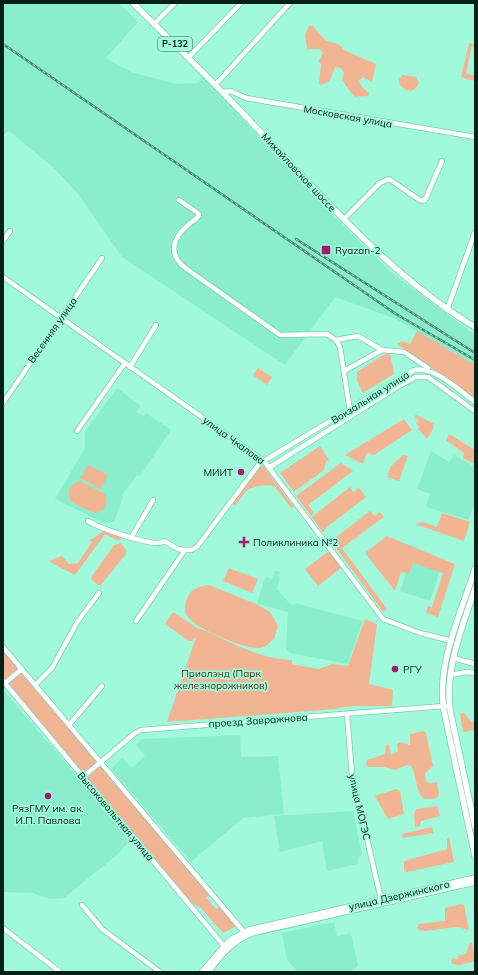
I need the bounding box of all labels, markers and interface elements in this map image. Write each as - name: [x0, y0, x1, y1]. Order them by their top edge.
- road number: Р-132: [158, 37, 192, 51]
- street label: Московская улица: [302, 102, 393, 131]
- street label: Михайловское шоссе: [259, 130, 339, 215]
- marker: Ryazan-2: [320, 244, 332, 256]
- place label: Ryazan-2: [335, 244, 380, 257]
- street label: Весенняя улица: [25, 295, 80, 366]
- street label: Вокзальная улица: [329, 368, 412, 427]
- street label: улица Чкалова: [200, 414, 267, 467]
- place label: МИИТ: [203, 466, 233, 479]
- marker: МИИТ: [236, 467, 246, 477]
- marker: Поликлиника №2: [238, 536, 250, 548]
- place label: Поликлиника №2: [253, 536, 338, 549]
- place label: РГУ: [403, 663, 422, 676]
- marker: РГУ: [390, 664, 400, 674]
- park label: Приолэнд (Парк железнорожников): [174, 667, 268, 692]
- street label: проезд Завражнова: [208, 711, 308, 730]
- street label: Высоковольтная улица: [74, 769, 157, 864]
- street label: улица МОГЭС: [346, 773, 373, 842]
- marker: РязГМУ им. ак. И.П. Павлова: [43, 791, 53, 801]
- place label: РязГМУ им. ак. И.П. Павлова: [12, 802, 84, 827]
- street label: улица Дзержинского: [347, 878, 451, 913]

